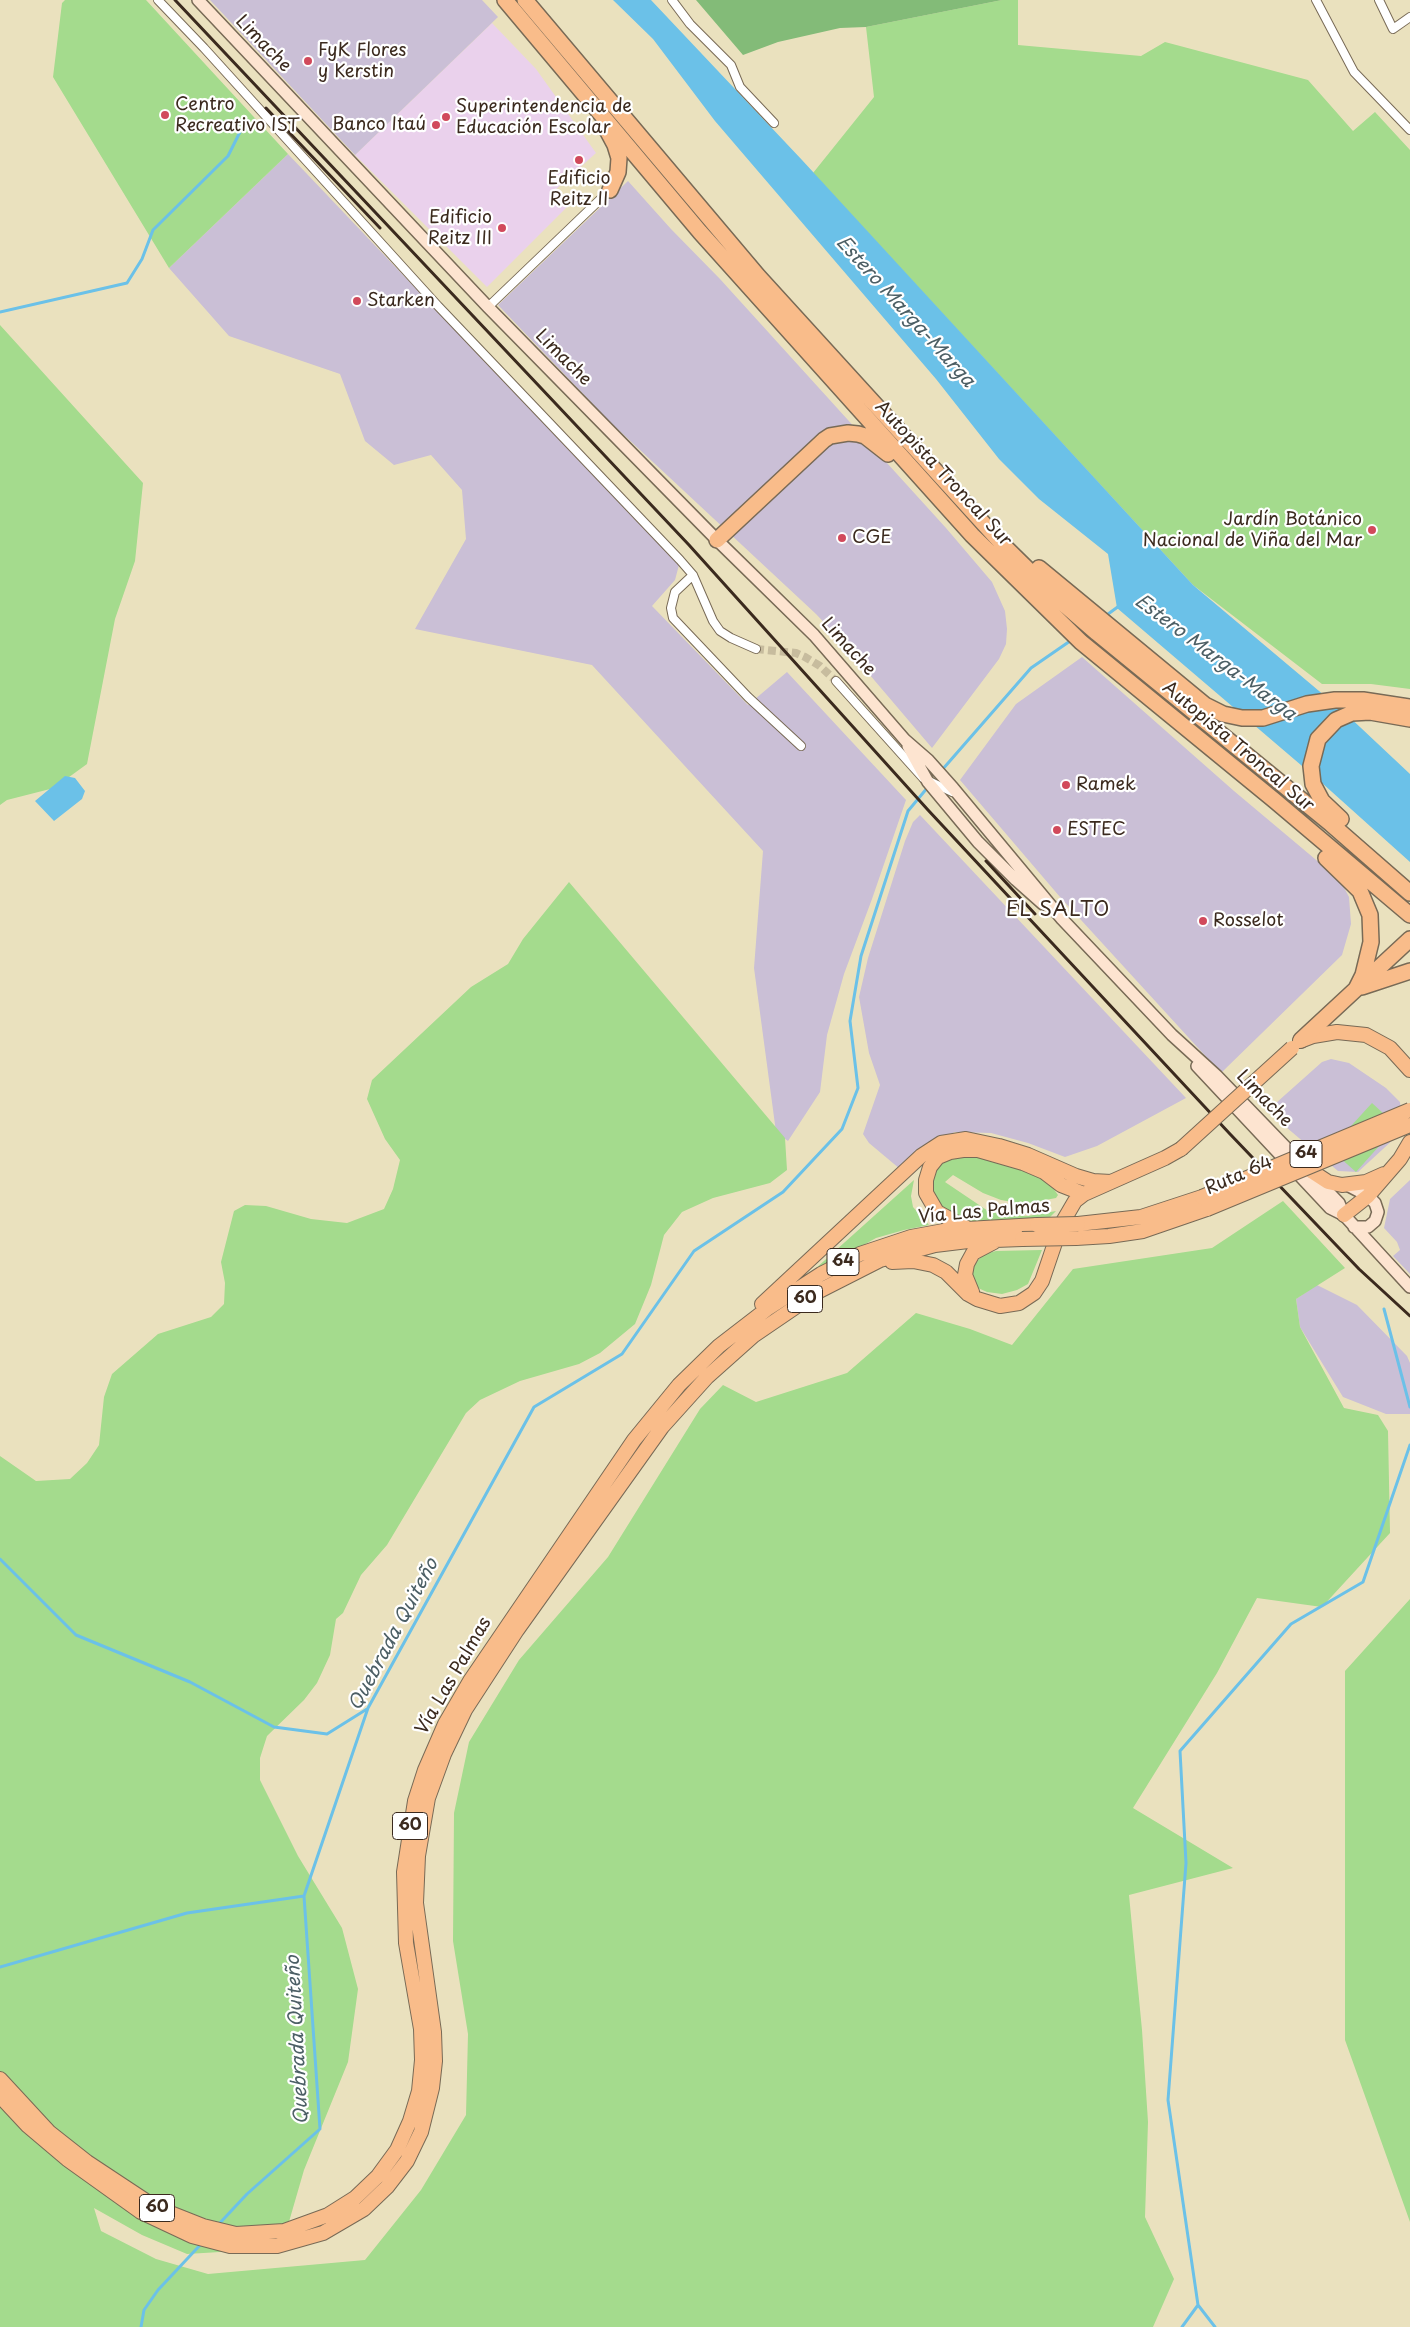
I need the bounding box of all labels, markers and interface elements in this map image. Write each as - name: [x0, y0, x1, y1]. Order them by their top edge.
- street label: Limache: [231, 11, 295, 77]
- place label: FyK Flores y Kerstin: [318, 40, 407, 82]
- marker: FyK Flores y Kerstin: [302, 55, 314, 67]
- place label: Centro Recreativo IST: [175, 94, 300, 136]
- place label: Superintendencia de Educación Escolar: [456, 96, 632, 138]
- marker: Centro Recreativo IST: [159, 109, 171, 121]
- marker: Superintendencia de Educación Escolar: [440, 111, 452, 123]
- place label: Banco Itaú: [332, 114, 426, 136]
- marker: Banco Itaú: [430, 119, 442, 131]
- marker: Edificio Reitz II: [573, 154, 585, 166]
- place label: Edificio Reitz II: [548, 168, 610, 210]
- place label: Edificio Reitz III: [428, 207, 492, 250]
- marker: Edificio Reitz III: [496, 222, 508, 234]
- water label: Estero Marga-Marga: [831, 232, 979, 392]
- place label: Starken: [367, 290, 435, 312]
- marker: Starken: [351, 295, 363, 307]
- street label: Limache: [530, 325, 596, 391]
- street label: Autopista Troncal Sur: [870, 397, 1016, 551]
- place label: Jardín Botánico Nacional de Viña del Mar: [1143, 509, 1362, 552]
- marker: Jardín Botánico Nacional de Viña del Mar: [1366, 524, 1378, 536]
- place label: CGE: [852, 527, 892, 549]
- marker: CGE: [836, 532, 848, 544]
- water label: Estero Marga-Marga: [1130, 590, 1300, 726]
- street label: Limache: [816, 613, 880, 681]
- street label: Autopista Troncal Sur: [1158, 677, 1318, 817]
- place label: Ramek: [1076, 774, 1136, 796]
- marker: Ramek: [1060, 779, 1072, 791]
- place label: ESTEC: [1067, 819, 1126, 841]
- marker: ESTEC: [1051, 824, 1063, 836]
- district label: EL SALTO: [1005, 898, 1111, 922]
- place label: Rosselot: [1213, 910, 1283, 932]
- marker: Rosselot: [1197, 915, 1209, 927]
- street label: Limache: [1232, 1066, 1296, 1132]
- road number: 64: [1290, 1140, 1322, 1168]
- street label: Ruta 64: [1202, 1152, 1276, 1200]
- street label: Vía Las Palmas: [917, 1195, 1051, 1229]
- road number: 64: [827, 1248, 859, 1276]
- road number: 60: [788, 1286, 822, 1312]
- water label: Quebrada Quiteño: [344, 1555, 444, 1715]
- street label: Vía Las Palmas: [412, 1614, 496, 1738]
- road number: 60: [392, 1812, 428, 1840]
- water label: Quebrada Quiteño: [282, 1955, 314, 2125]
- road number: 60: [140, 2194, 174, 2222]

